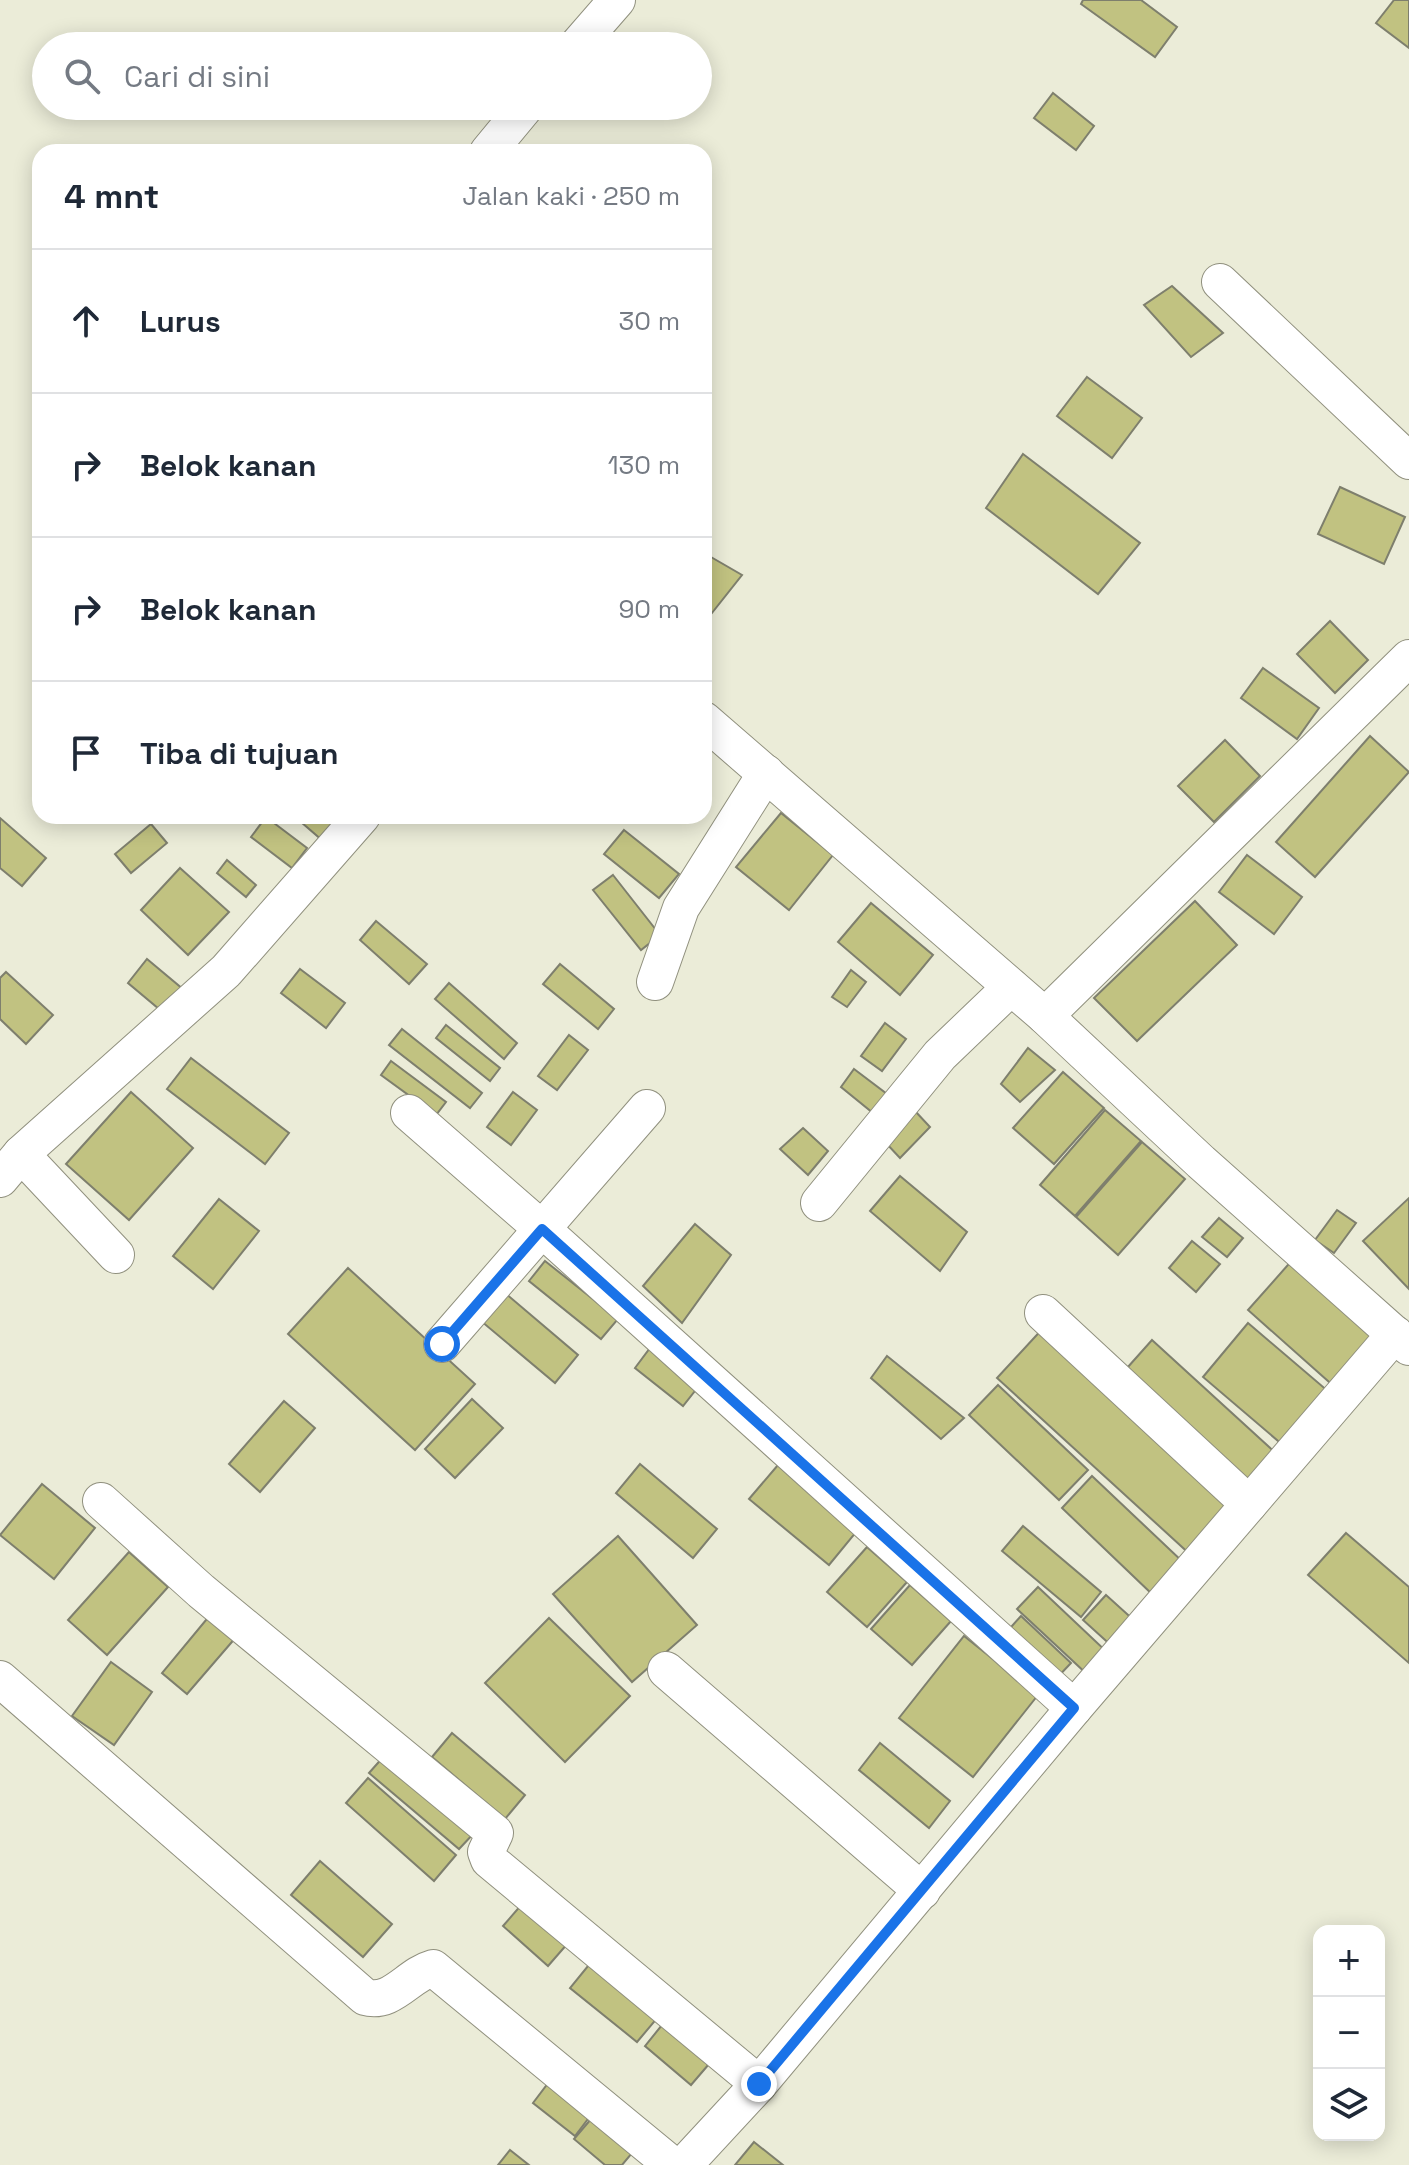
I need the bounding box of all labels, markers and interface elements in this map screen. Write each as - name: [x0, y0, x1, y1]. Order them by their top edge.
- search box: [32, 32, 712, 120]
- icon: search: [60, 54, 104, 98]
- text: Cari di sini: [124, 57, 270, 96]
- text: 4 mnt: [64, 175, 159, 218]
- text: Jalan kaki · 250 m: [462, 179, 680, 213]
- icon: ahead: [64, 299, 108, 343]
- text: Lurus: [140, 302, 221, 341]
- text: 30 m: [619, 304, 680, 338]
- icon: right: [64, 443, 108, 487]
- text: Belok kanan: [140, 446, 316, 485]
- text: 130 m: [608, 448, 680, 482]
- icon: right: [64, 587, 108, 631]
- text: Belok kanan: [140, 590, 316, 629]
- text: 90 m: [618, 592, 680, 626]
- icon: arrive: [64, 731, 108, 775]
- text: Tiba di tujuan: [140, 734, 339, 773]
- route start: [424, 1326, 460, 1362]
- map controls: [1313, 1925, 1385, 2141]
- button: +: [1313, 1925, 1385, 1997]
- button: −: [1313, 1997, 1385, 2069]
- route end: [741, 2066, 777, 2102]
- button: layers: [1313, 2069, 1385, 2141]

